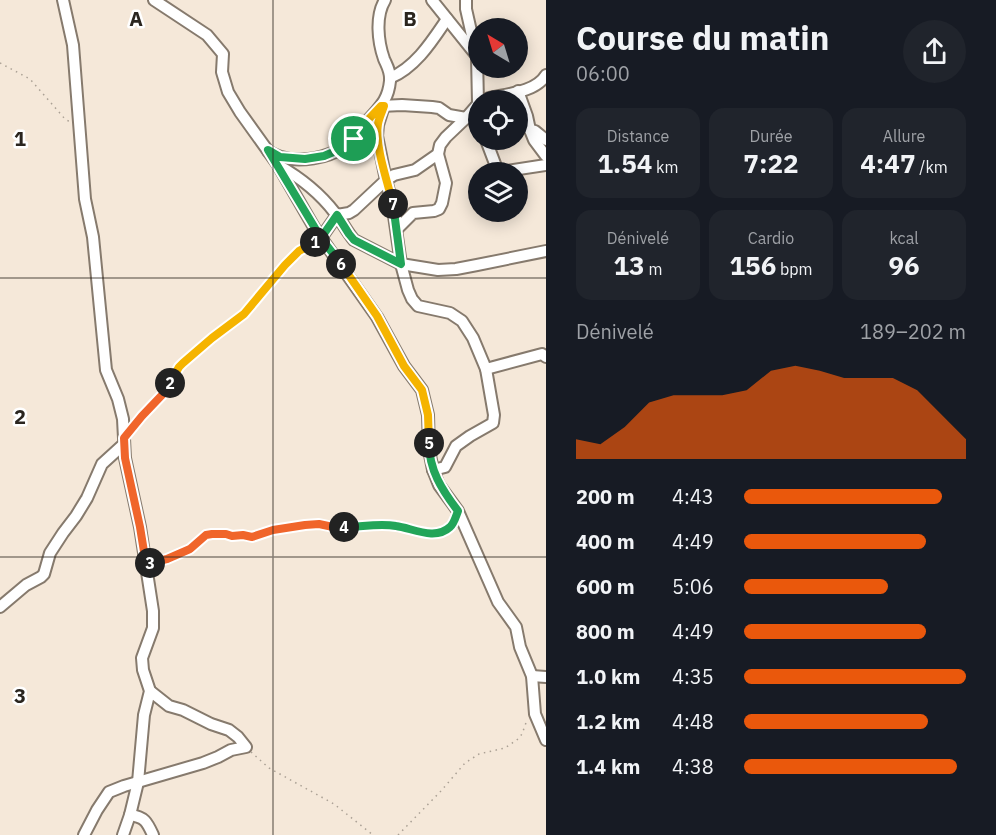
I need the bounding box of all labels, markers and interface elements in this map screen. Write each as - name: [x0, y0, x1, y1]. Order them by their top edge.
- text: A: [129, 5, 143, 32]
- text: B: [403, 5, 417, 32]
- text: Course du matin: [576, 16, 829, 59]
- north arrow: [468, 18, 528, 78]
- map controls: [468, 18, 528, 222]
- button: share: [903, 20, 966, 83]
- text: 06:00: [576, 60, 630, 87]
- button: locate: [468, 90, 528, 150]
- pin: [328, 113, 379, 164]
- icon: arrive: [337, 122, 370, 155]
- text: 1: [14, 125, 26, 152]
- text: Distance: [607, 126, 669, 146]
- text: Durée: [749, 126, 793, 146]
- text: Allure: [883, 126, 925, 146]
- text: 1.54: [597, 146, 652, 180]
- text: 7:22: [743, 146, 799, 180]
- text: 4:47: [860, 146, 916, 180]
- text: km: [652, 157, 679, 177]
- text: /km: [916, 157, 948, 177]
- button: layers: [468, 162, 528, 222]
- pin: 7: [378, 189, 408, 219]
- text: 7: [388, 194, 398, 214]
- pin: 1: [300, 227, 330, 257]
- text: Dénivelé: [607, 228, 669, 248]
- text: Cardio: [748, 228, 794, 248]
- text: kcal: [889, 228, 919, 248]
- text: 1: [310, 232, 320, 252]
- text: 13: [614, 248, 645, 282]
- text: 156: [729, 248, 776, 282]
- text: 96: [888, 248, 920, 282]
- pin: 6: [326, 249, 356, 279]
- text: 6: [336, 254, 346, 274]
- text: m: [645, 259, 662, 279]
- text: bpm: [776, 259, 813, 279]
- text: Dénivelé: [576, 318, 654, 345]
- text: 189–202 m: [860, 318, 966, 345]
- pin: 2: [155, 368, 185, 398]
- text: 2: [165, 373, 175, 393]
- text: 2: [14, 403, 26, 430]
- pin: 5: [414, 428, 444, 458]
- text: 5: [424, 433, 434, 453]
- text: 200 m: [576, 483, 635, 510]
- text: 4:43: [672, 483, 714, 510]
- pin: 4: [329, 512, 359, 542]
- text: 4: [339, 517, 349, 537]
- text: 400 m: [576, 528, 635, 555]
- text: 4:49: [672, 528, 714, 555]
- pin: 3: [135, 548, 165, 578]
- text: 3: [145, 553, 155, 573]
- text: 600 m: [576, 573, 635, 600]
- text: 5:06: [672, 573, 714, 600]
- text: 800 m: [576, 618, 635, 645]
- text: 4:49: [672, 618, 714, 645]
- text: 1.0 km: [576, 663, 640, 690]
- text: 4:35: [672, 663, 714, 690]
- text: 3: [14, 682, 26, 709]
- text: 1.2 km: [576, 708, 640, 735]
- text: 4:48: [672, 708, 714, 735]
- text: 1.4 km: [576, 753, 640, 780]
- text: 4:38: [672, 753, 714, 780]

